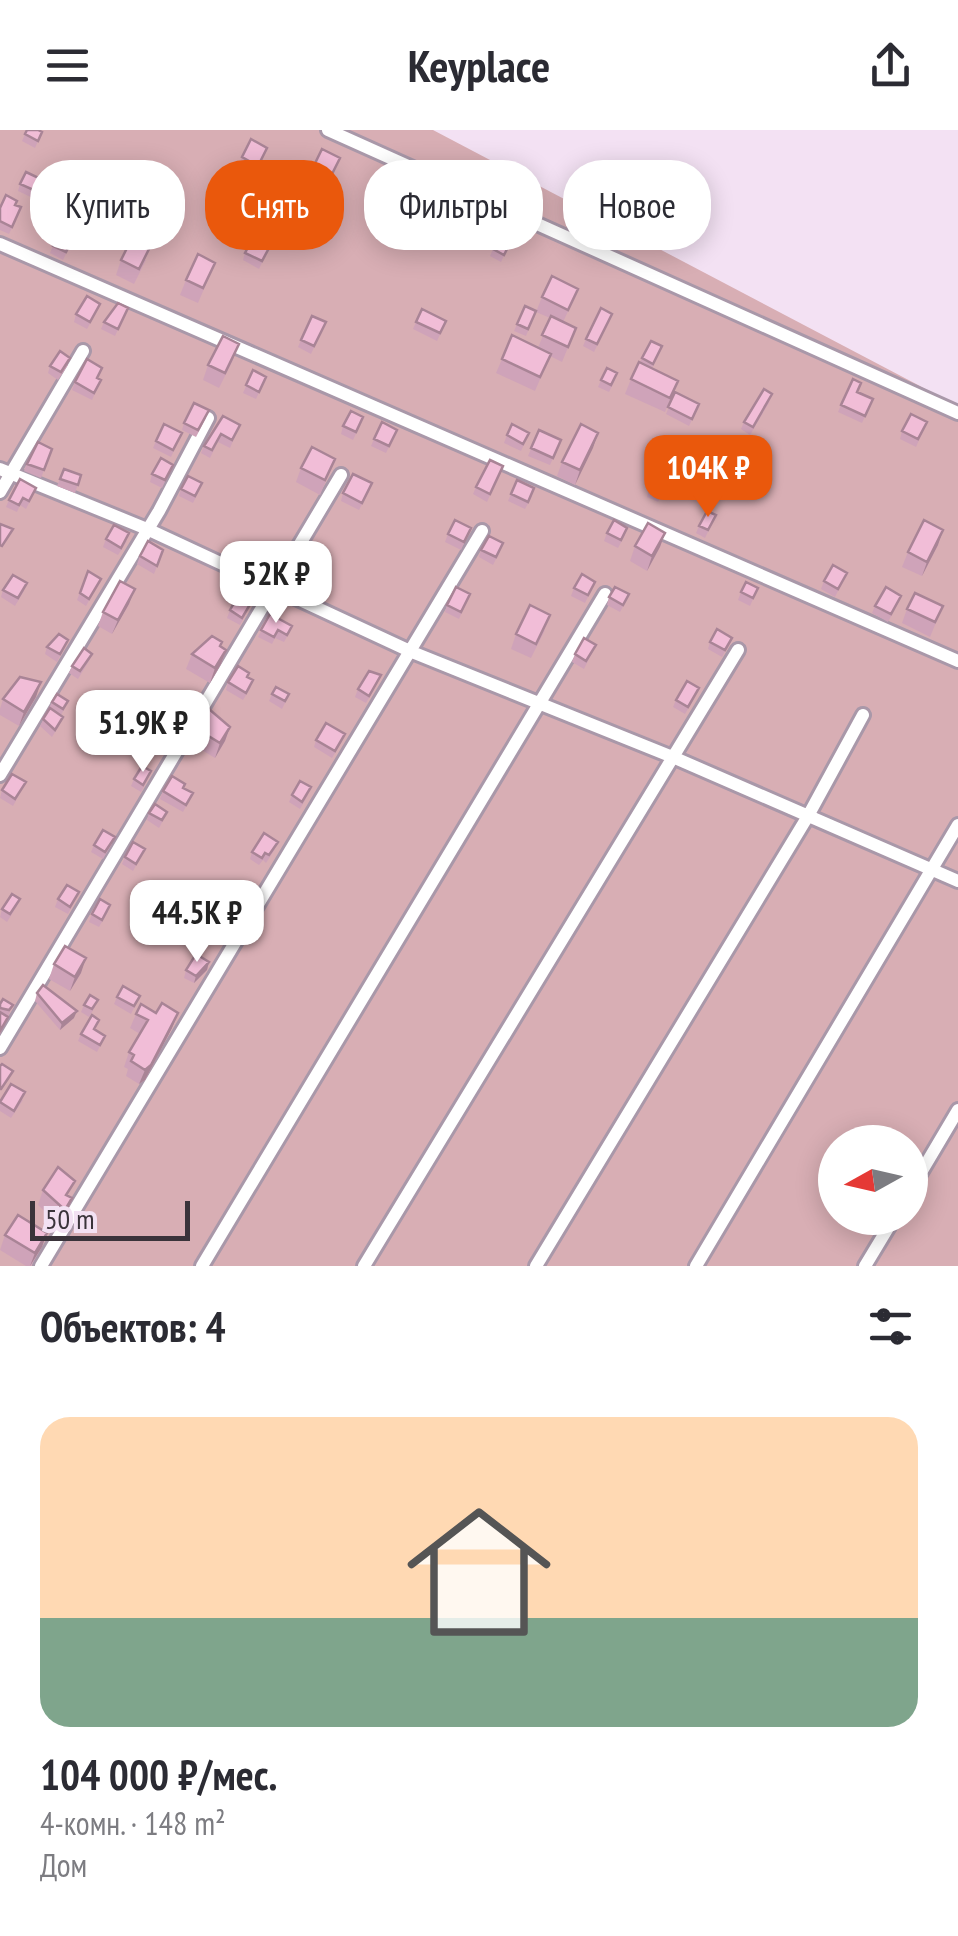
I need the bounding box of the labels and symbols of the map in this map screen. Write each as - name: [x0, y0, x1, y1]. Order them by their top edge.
- pin: 104K ₽: [627, 435, 789, 520]
- pin: 52K ₽: [206, 541, 346, 626]
- pin: 51.9K ₽: [51, 690, 235, 775]
- pin: 44.5K ₽: [105, 880, 289, 965]
- north arrow: [818, 1125, 928, 1235]
- scale bar: [30, 1196, 190, 1240]

